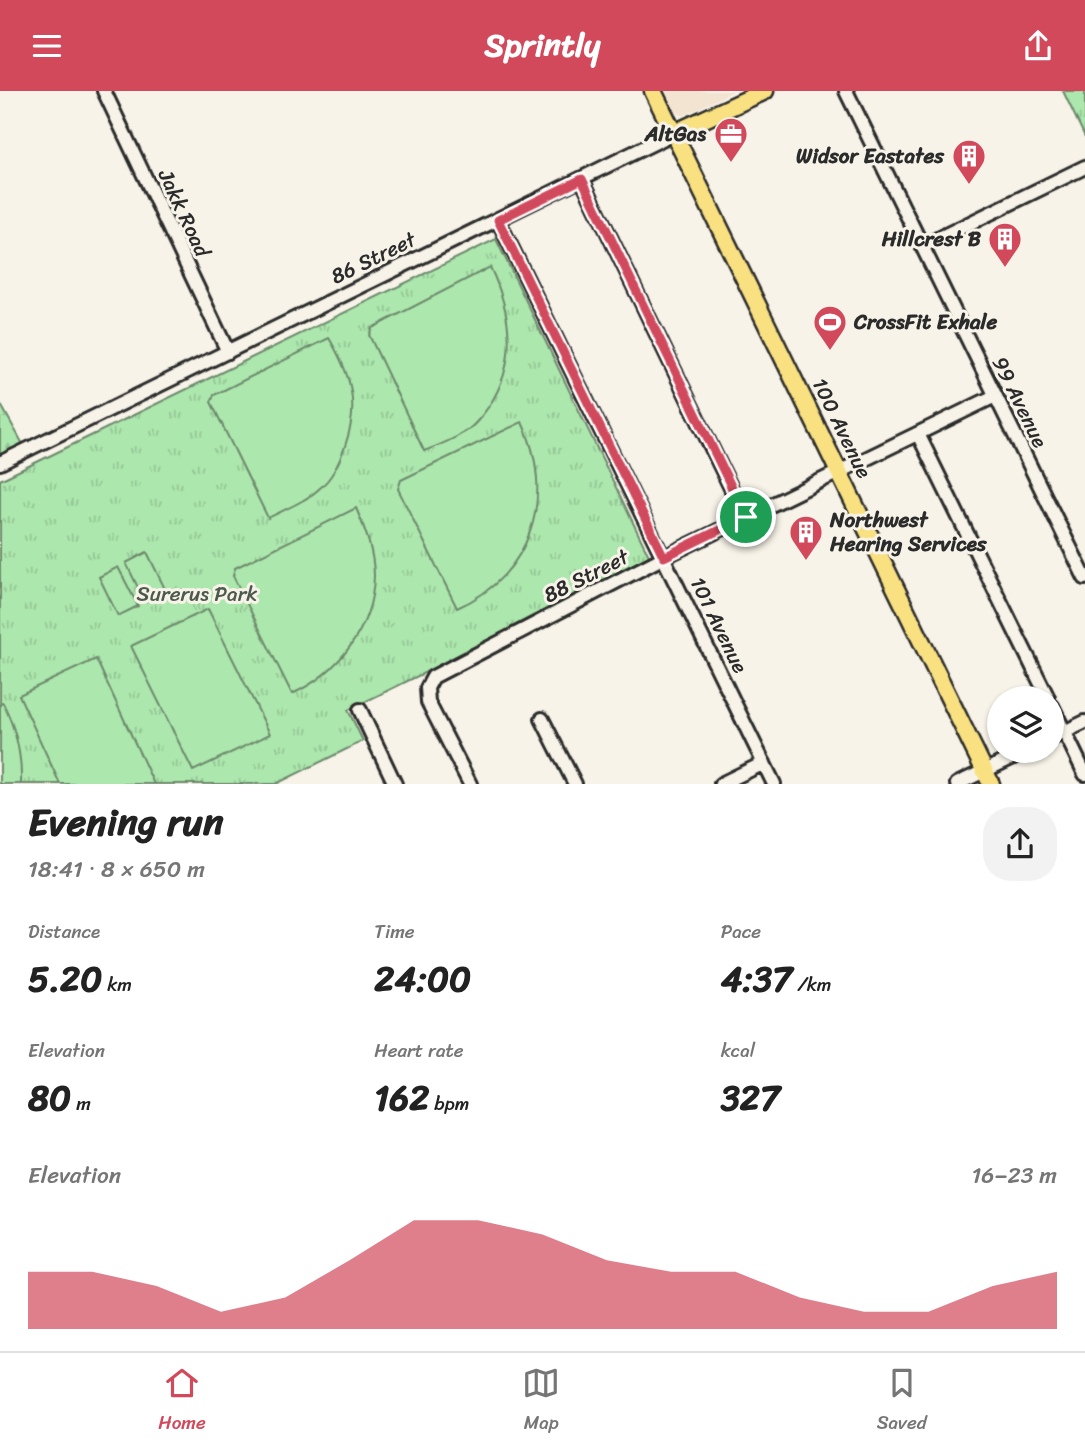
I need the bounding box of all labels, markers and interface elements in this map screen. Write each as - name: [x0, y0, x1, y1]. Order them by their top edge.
- text: Sprintly: [485, 17, 600, 74]
- icon: menu: [28, 27, 66, 65]
- icon: share: [1019, 27, 1057, 65]
- place label: AltGas: [644, 115, 706, 153]
- office icon: AltGas: [712, 115, 750, 164]
- place label: Widsor Eastates: [796, 137, 945, 175]
- building icon: Widsor Eastates: [950, 137, 988, 186]
- street label: Jakk Road: [147, 162, 222, 265]
- street label: 86 Street: [324, 220, 424, 295]
- place label: Hillcrest B: [881, 220, 982, 258]
- building icon: Hillcrest B: [986, 220, 1024, 269]
- sports icon: CrossFit Exhale: [811, 303, 849, 352]
- place label: CrossFit Exhale: [853, 303, 997, 341]
- street label: 99 Avenue: [981, 350, 1059, 454]
- street label: 100 Avenue: [801, 371, 883, 485]
- pin: [716, 487, 776, 547]
- icon: arrive: [727, 498, 765, 536]
- place label: Northwest Hearing Services: [829, 501, 988, 563]
- building icon: Northwest Hearing Services: [787, 513, 825, 562]
- street label: 88 Street: [536, 538, 637, 614]
- street label: 101 Avenue: [679, 570, 759, 680]
- park label: Surerus Park: [137, 575, 257, 613]
- map controls: [987, 686, 1064, 763]
- button: layers: [987, 686, 1064, 763]
- text: Evening run: [28, 789, 224, 856]
- button: share: [983, 807, 1057, 881]
- text: 18:41 · 8 × 650 m: [28, 849, 205, 890]
- text: Distance: [28, 915, 100, 948]
- text: Time: [374, 915, 415, 948]
- text: Pace: [721, 915, 761, 948]
- text: 5.20: [28, 948, 102, 1010]
- text: 24:00: [374, 948, 471, 1010]
- text: 4:37: [721, 948, 792, 1010]
- text: km: [102, 968, 132, 1001]
- text: /km: [792, 968, 831, 1001]
- text: Elevation: [28, 1034, 105, 1067]
- text: Heart rate: [374, 1034, 464, 1067]
- text: kcal: [721, 1034, 755, 1067]
- text: 80: [28, 1067, 71, 1129]
- text: 162: [374, 1067, 429, 1129]
- text: 327: [721, 1067, 780, 1129]
- text: m: [71, 1087, 91, 1120]
- text: bpm: [429, 1087, 469, 1120]
- text: Elevation: [28, 1155, 121, 1196]
- text: 16–23 m: [971, 1155, 1057, 1196]
- tab: Home: [158, 1364, 206, 1439]
- tab: Map: [522, 1364, 560, 1439]
- tab: Saved: [877, 1364, 927, 1439]

